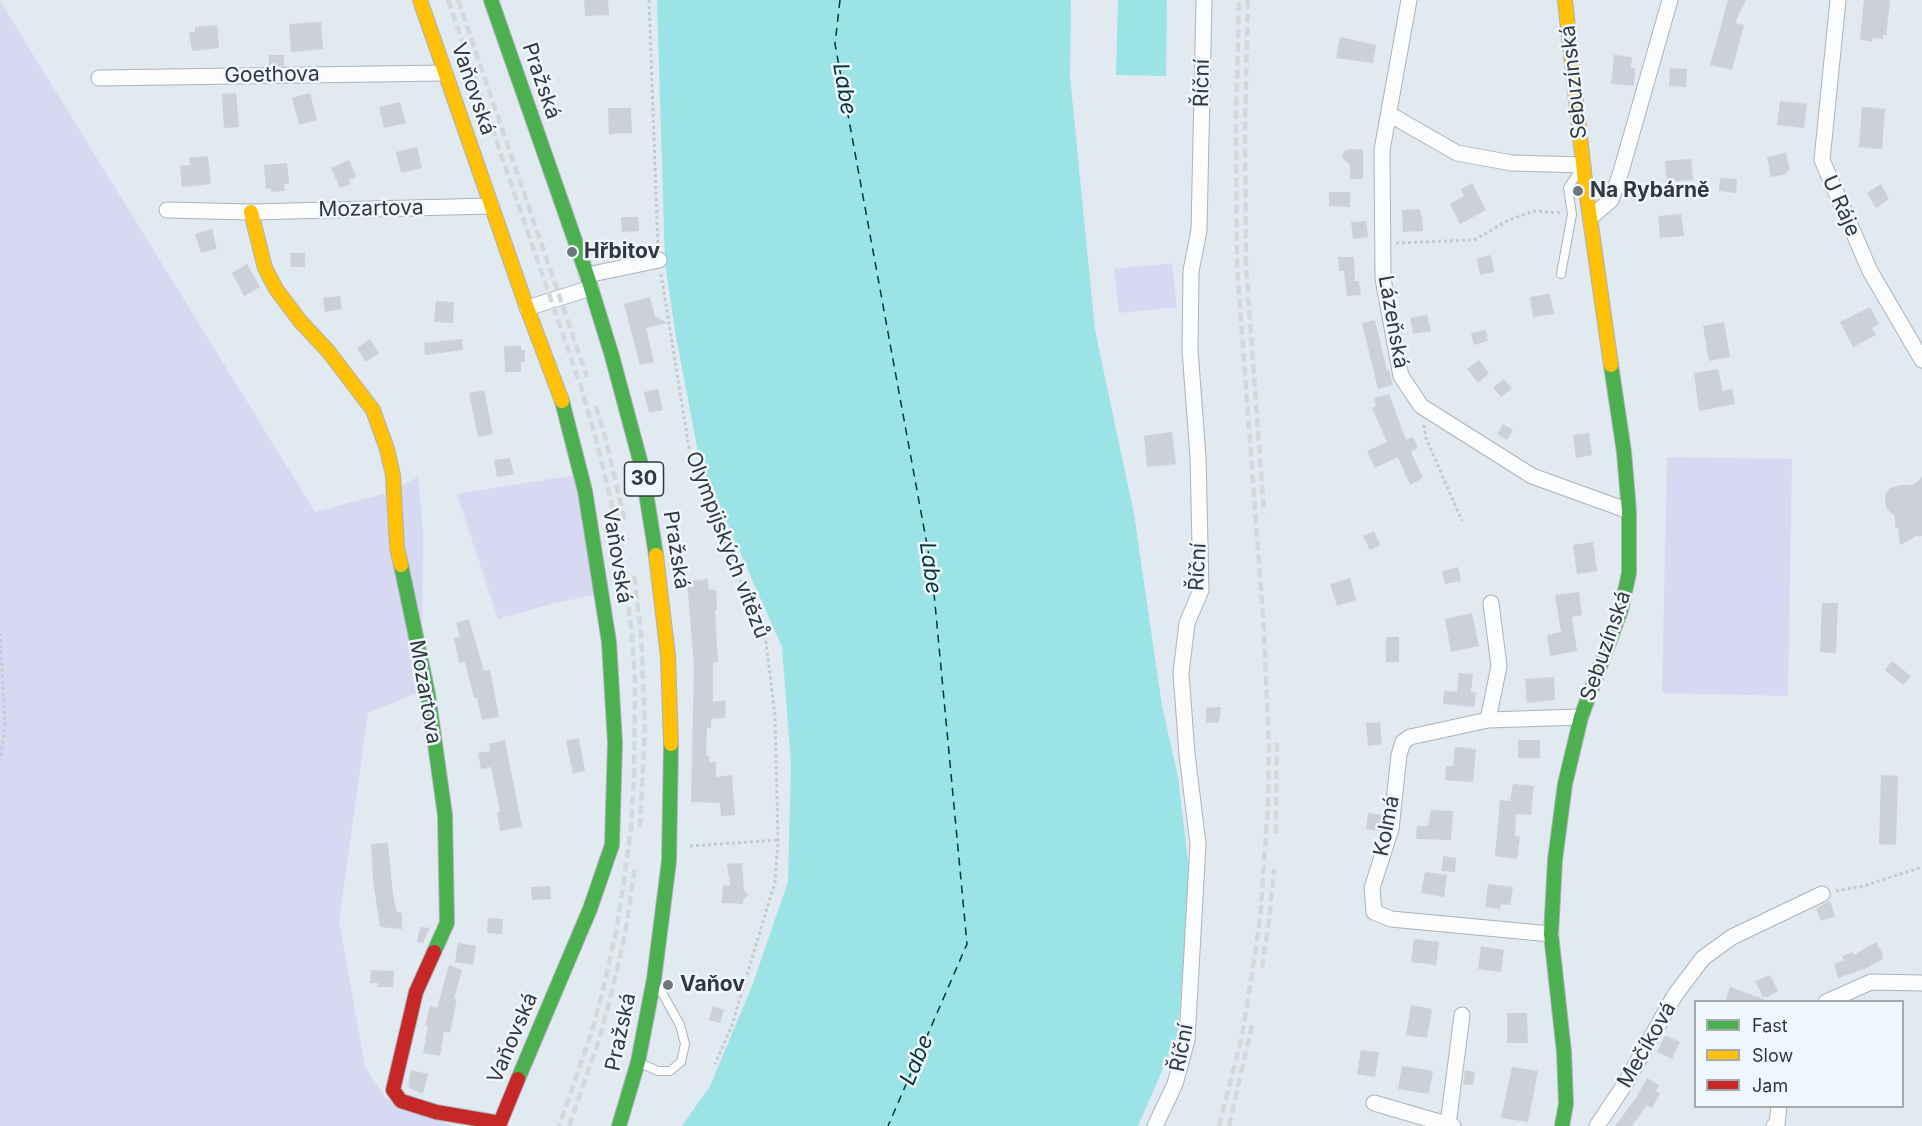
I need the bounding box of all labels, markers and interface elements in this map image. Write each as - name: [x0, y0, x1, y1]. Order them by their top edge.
- street label: Sebuzínská: [1555, 24, 1593, 140]
- street label: Pražská: [516, 39, 566, 123]
- street label: Vaňovská: [445, 40, 501, 138]
- street label: Říční: [1189, 59, 1215, 107]
- water label: Labe: [826, 61, 862, 117]
- street label: Goethova: [224, 62, 320, 88]
- street label: U Ráje: [1816, 172, 1866, 240]
- place label: Na Rybárně: [1590, 178, 1710, 204]
- marker: Na Rybárně: [1571, 184, 1585, 198]
- street label: Mozartova: [318, 195, 424, 223]
- place label: Hřbitov: [584, 239, 660, 265]
- marker: Hřbitov: [565, 245, 579, 259]
- street label: Lázeňská: [1372, 274, 1414, 370]
- street label: Olympijských vítězů: [680, 448, 774, 642]
- road number: 30: [624, 462, 664, 496]
- street label: Vaňovská: [597, 507, 637, 605]
- street label: Pražská: [657, 509, 695, 591]
- water label: Labe: [913, 540, 947, 596]
- street label: Říční: [1184, 542, 1212, 592]
- street label: Sebuzínská: [1575, 588, 1637, 704]
- street label: Mozartova: [403, 638, 447, 746]
- street label: Kolmá: [1369, 794, 1405, 858]
- place label: Vaňov: [680, 972, 745, 998]
- marker: Vaňov: [661, 978, 675, 992]
- street label: Vaňovská: [483, 989, 543, 1087]
- street label: Pražská: [600, 991, 642, 1073]
- street label: Mečíková: [1612, 998, 1682, 1092]
- legend: [1694, 1000, 1904, 1108]
- text: Fast: [1752, 1015, 1788, 1036]
- street label: Říční: [1165, 1022, 1199, 1074]
- water label: Labe: [895, 1031, 939, 1089]
- text: Slow: [1752, 1045, 1793, 1066]
- text: Jam: [1752, 1075, 1788, 1096]

